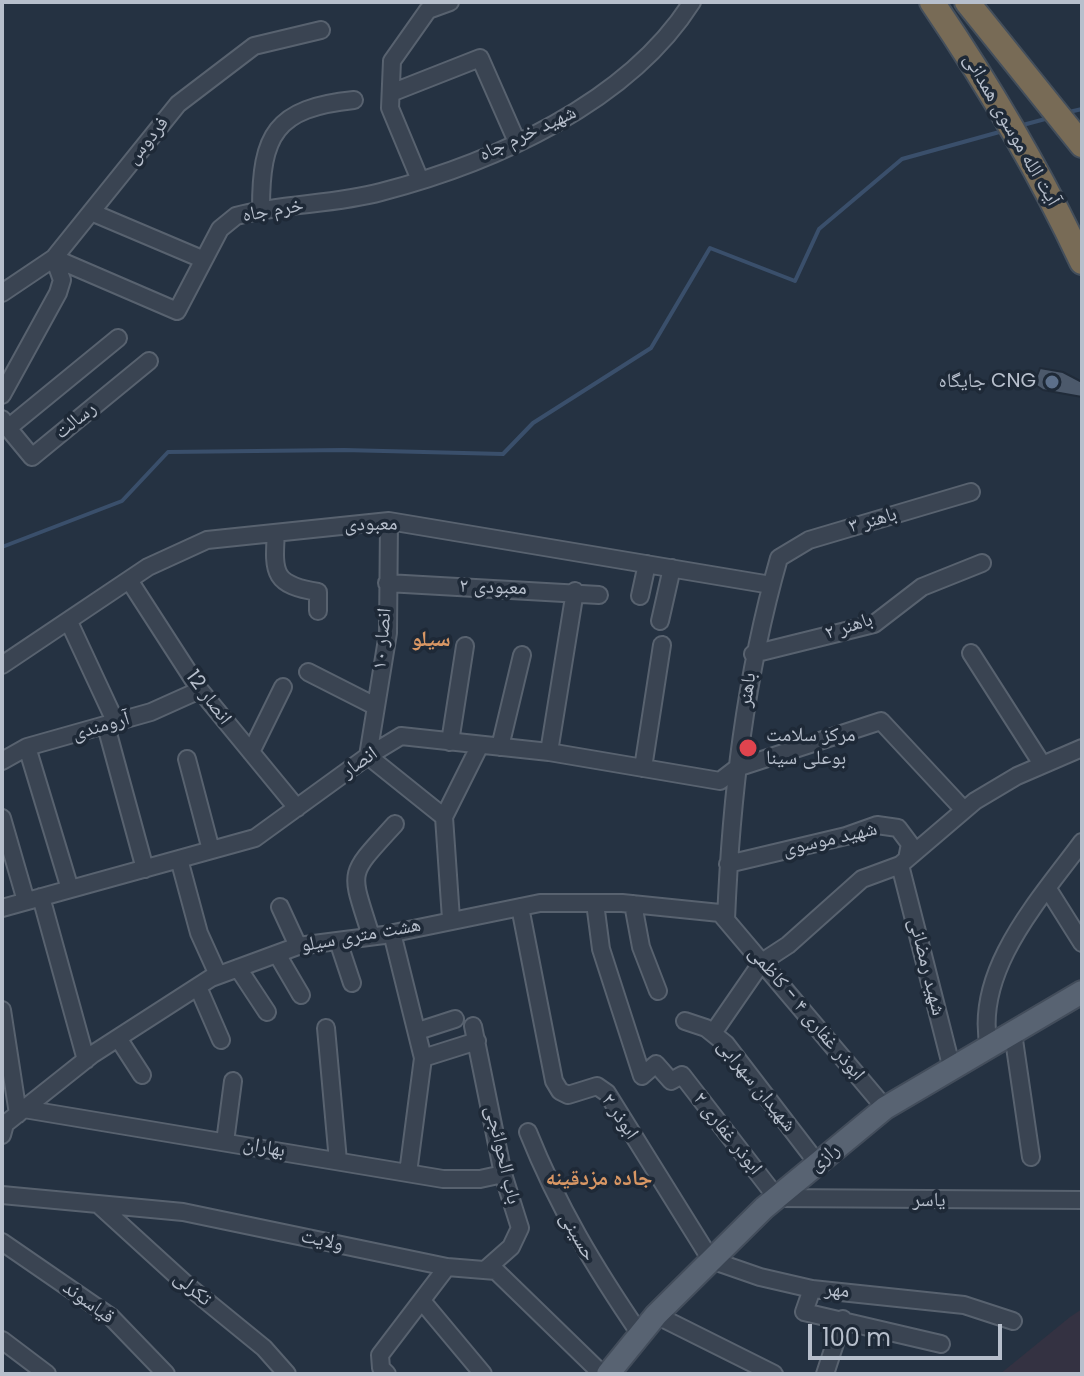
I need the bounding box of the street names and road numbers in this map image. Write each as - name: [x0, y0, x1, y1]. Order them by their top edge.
- street label: آیت الله موسوی همدانی: [958, 49, 1064, 211]
- street label: شهید خرم جاه: [476, 101, 580, 167]
- street label: فردوس: [122, 112, 174, 170]
- street label: خرم جاه: [240, 194, 306, 228]
- street label: رسالت: [50, 397, 102, 445]
- street label: باهنر ۳: [846, 503, 900, 539]
- street label: معبودی: [344, 513, 398, 537]
- street label: معبودی ۲: [459, 575, 527, 601]
- street label: انصار ۱۰: [368, 607, 398, 671]
- street label: باهنر ۲: [822, 608, 876, 646]
- street label: انصار 12: [180, 666, 236, 730]
- street label: باهنر: [734, 671, 762, 709]
- street label: آرومندی: [70, 707, 132, 747]
- street label: انصار: [337, 742, 383, 784]
- street label: شهید موسوی: [780, 817, 880, 863]
- street label: هشت متری سیلو: [299, 914, 423, 958]
- street label: شهید رمضانی: [902, 916, 950, 1018]
- street label: ابوذر غفاری ۴ - کاظمی: [743, 942, 869, 1086]
- street label: شهیدان سهرابی: [711, 1035, 801, 1137]
- street label: ابوذر غفاری ۲: [687, 1088, 767, 1180]
- street label: ابوذر ۲: [595, 1090, 643, 1144]
- street label: باب الحوائجی: [479, 1103, 525, 1207]
- street label: بهاران: [241, 1133, 287, 1163]
- street label: رازی: [805, 1138, 845, 1178]
- street label: یاسر: [912, 1189, 946, 1213]
- street label: حسینی: [553, 1208, 601, 1266]
- street label: ولایت: [299, 1225, 345, 1257]
- street label: تکرلی: [168, 1266, 216, 1312]
- street label: قیاسوند: [57, 1276, 119, 1330]
- street label: مهر: [823, 1278, 851, 1304]

